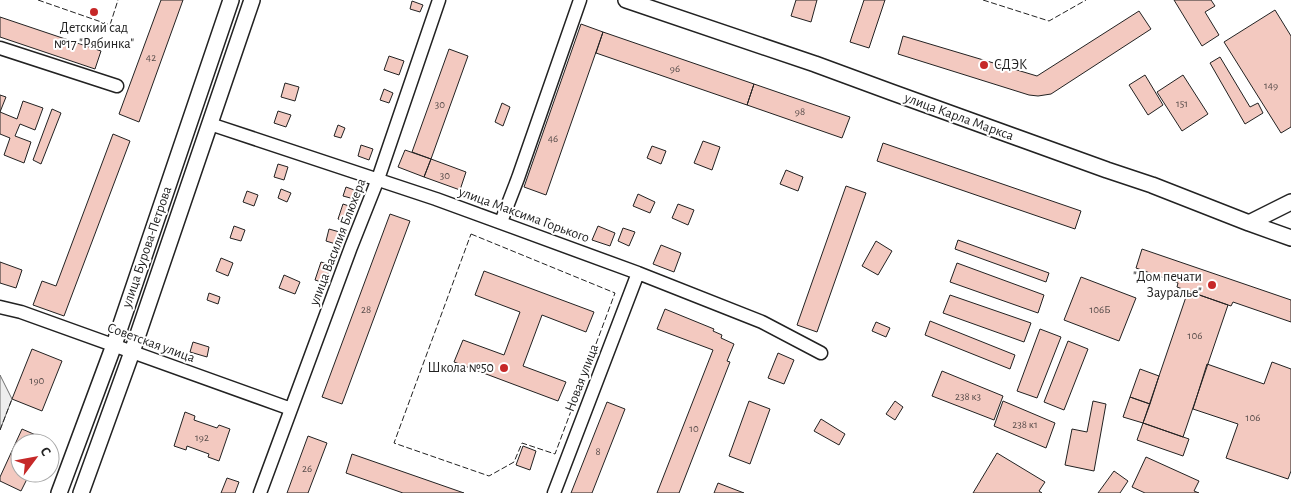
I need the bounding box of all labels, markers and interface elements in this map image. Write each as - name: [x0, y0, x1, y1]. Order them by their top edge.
- marker: Детский сад №17 "Рябинка": [88, 6, 100, 18]
- place label: Детский сад №17 "Рябинка": [54, 21, 134, 51]
- house number: 42: [146, 52, 156, 63]
- place label: СДЭК: [994, 58, 1027, 72]
- marker: СДЭК: [978, 59, 990, 71]
- house number: 96: [670, 63, 680, 74]
- house number: 149: [1264, 80, 1278, 91]
- street label: улица Карла Маркса: [902, 90, 1016, 143]
- house number: 151: [1176, 98, 1188, 109]
- house number: 30: [435, 99, 445, 110]
- house number: 98: [795, 106, 805, 117]
- house number: 46: [548, 133, 558, 144]
- house number: 30: [440, 170, 450, 181]
- street label: улица Василия Блюхера: [307, 176, 369, 308]
- street label: улица Бурова-Петрова: [119, 184, 175, 310]
- street label: улица Максима Горького: [456, 184, 591, 245]
- place label: "Дом печати Зауралье": [1133, 270, 1202, 300]
- marker: "Дом печати Зауралье": [1206, 279, 1218, 291]
- house number: 28: [361, 304, 371, 315]
- house number: 106Б: [1089, 304, 1111, 315]
- street label: Советская улица: [105, 321, 197, 366]
- house number: 106: [1188, 330, 1202, 341]
- street label: Новая улица: [563, 342, 602, 414]
- place label: Школа №50: [428, 361, 494, 375]
- marker: Школа №50: [498, 362, 510, 374]
- house number: 190: [30, 375, 45, 386]
- house number: 238 к3: [955, 391, 982, 402]
- house number: 106: [1246, 412, 1260, 423]
- house number: 238 к1: [1012, 419, 1038, 430]
- house number: 10: [689, 423, 699, 434]
- house number: 192: [195, 432, 209, 443]
- north arrow: [10, 433, 60, 483]
- text: С: [37, 445, 53, 459]
- house number: 8: [595, 446, 601, 457]
- house number: 26: [302, 463, 312, 474]

